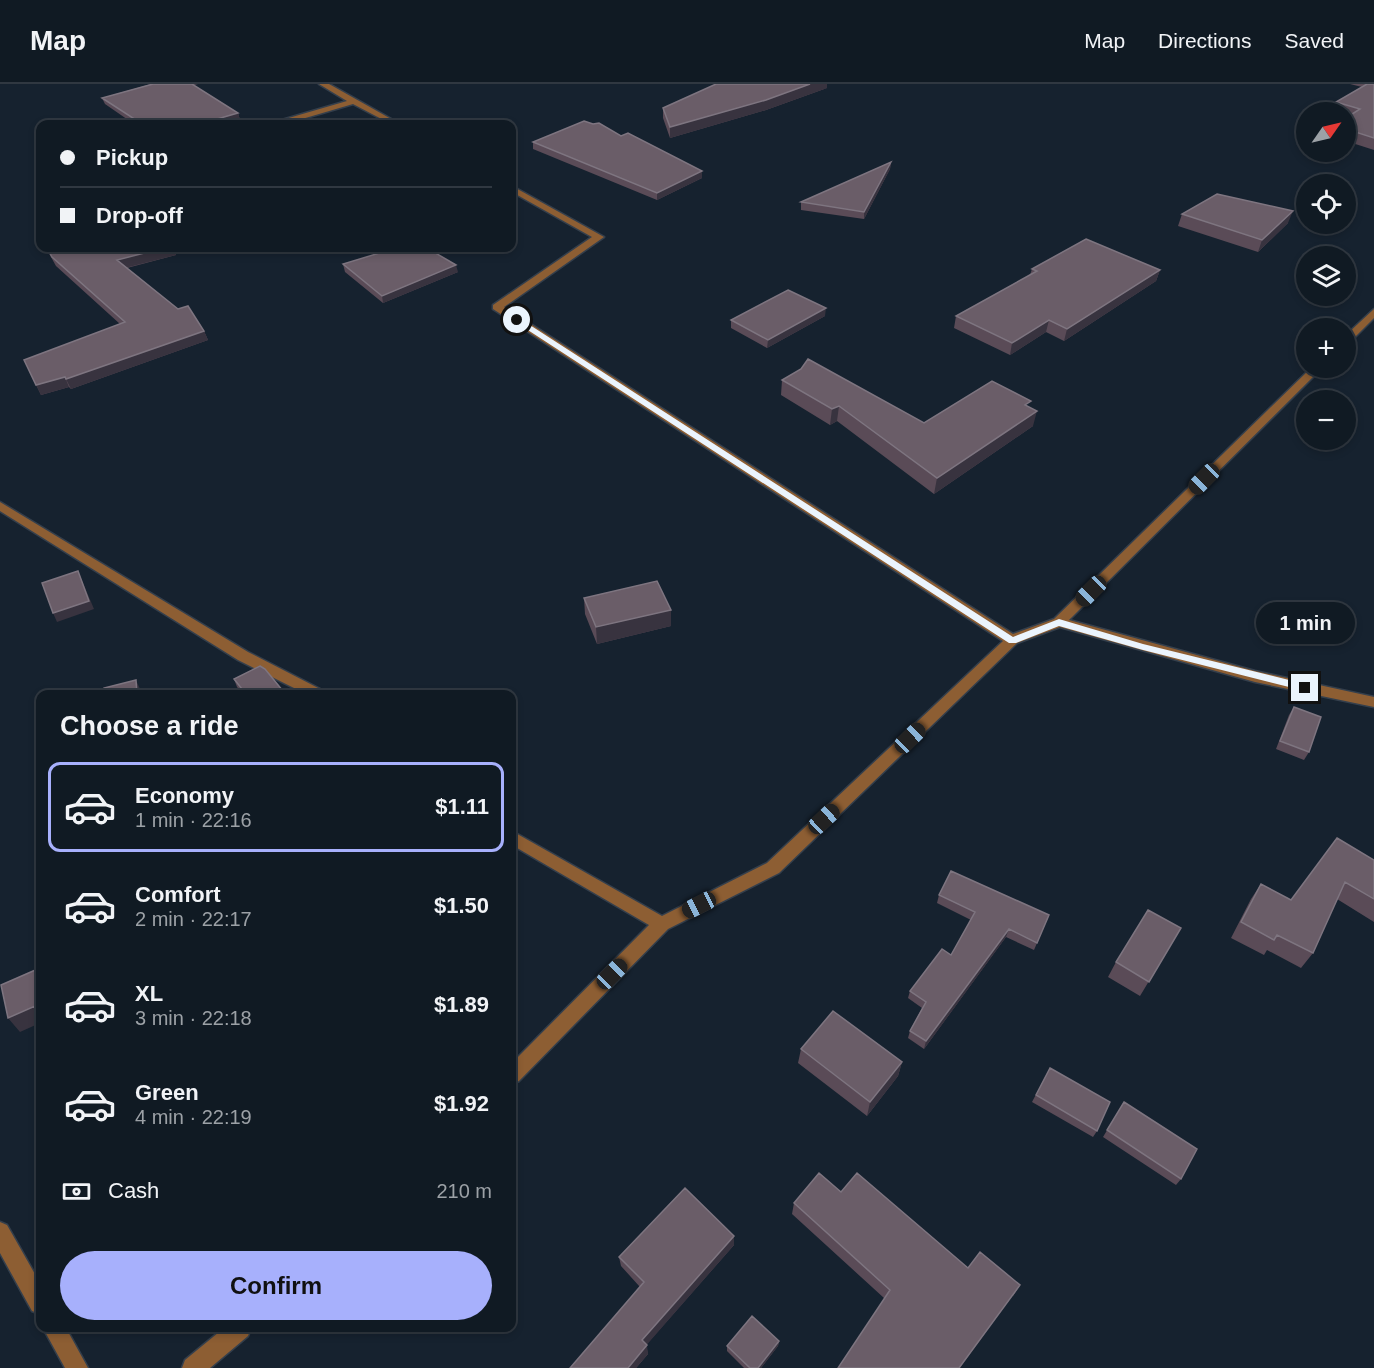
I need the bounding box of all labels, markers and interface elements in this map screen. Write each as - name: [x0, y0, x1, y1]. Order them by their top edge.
- text: Map: [30, 25, 86, 56]
- text: Map: [1084, 29, 1125, 52]
- text: Directions: [1158, 29, 1251, 52]
- text: Saved: [1284, 29, 1344, 52]
- north arrow: [1296, 102, 1356, 162]
- map controls: [1296, 102, 1356, 450]
- text: Pickup: [96, 145, 168, 170]
- button: locate: [1296, 174, 1356, 234]
- text: Drop-off: [96, 203, 183, 228]
- button: layers: [1296, 246, 1356, 306]
- route start: [503, 306, 530, 333]
- button: +: [1296, 318, 1356, 378]
- button: −: [1296, 390, 1356, 450]
- car: [1185, 460, 1223, 498]
- car: [1072, 572, 1110, 610]
- callout: 1 min: [1256, 601, 1354, 643]
- text: 1 min: [1279, 612, 1332, 634]
- route end: [1291, 674, 1318, 701]
- text: Choose a ride: [60, 711, 239, 741]
- car: [891, 719, 929, 757]
- icon: car: [63, 780, 117, 834]
- text: Economy: [135, 783, 234, 808]
- text: $1.11: [435, 794, 489, 819]
- car: [805, 800, 843, 838]
- text: 1 min · 22:16: [135, 809, 252, 831]
- icon: car: [63, 879, 117, 933]
- text: Comfort: [135, 882, 221, 907]
- car: [679, 889, 719, 921]
- text: $1.50: [434, 893, 489, 918]
- text: 2 min · 22:17: [135, 908, 252, 930]
- car: [593, 955, 631, 993]
- icon: car: [63, 978, 117, 1032]
- text: XL: [135, 981, 163, 1006]
- text: $1.89: [434, 992, 489, 1017]
- text: 3 min · 22:18: [135, 1007, 252, 1029]
- icon: car: [63, 1077, 117, 1131]
- text: Green: [135, 1080, 199, 1105]
- text: $1.92: [434, 1091, 489, 1116]
- text: 4 min · 22:19: [135, 1106, 252, 1128]
- icon: cash: [60, 1175, 93, 1208]
- text: Cash: [108, 1178, 159, 1203]
- text: 210 m: [436, 1180, 492, 1202]
- button: Confirm: [60, 1251, 492, 1320]

